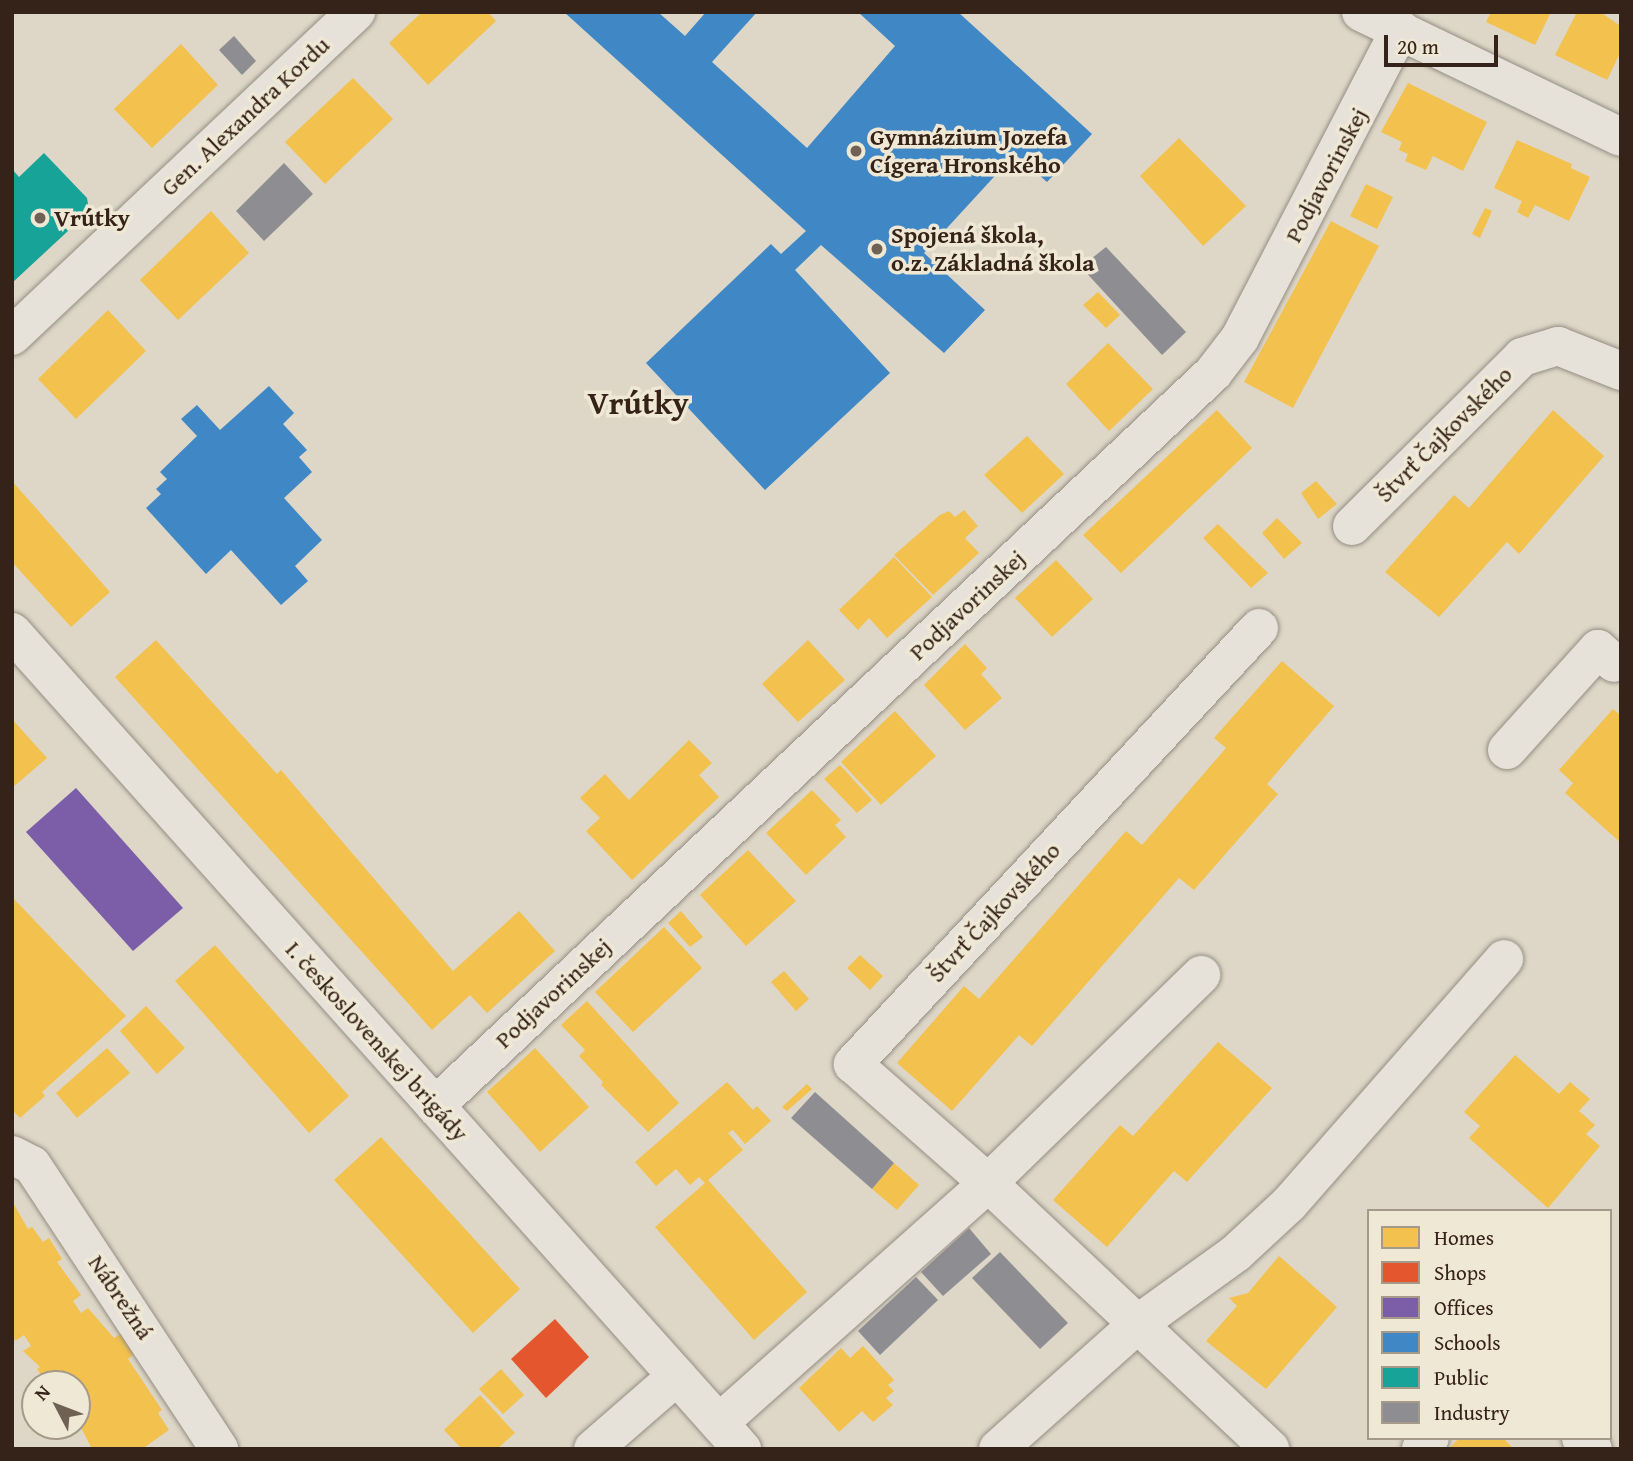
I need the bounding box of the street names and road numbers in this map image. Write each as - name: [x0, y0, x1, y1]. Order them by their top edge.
- street label: Gen. Alexandra Kordu: [155, 30, 335, 202]
- street label: Podjavorinskej: [1279, 103, 1373, 247]
- street label: Štvrť Čajkovského: [1370, 360, 1518, 508]
- street label: Podjavorinskej: [903, 544, 1031, 666]
- street label: Štvrť Čajkovského: [922, 836, 1066, 988]
- street label: Podjavorinskej: [489, 932, 617, 1054]
- street label: I. československej brigády: [280, 935, 474, 1147]
- street label: Nábrežná: [82, 1249, 160, 1345]

